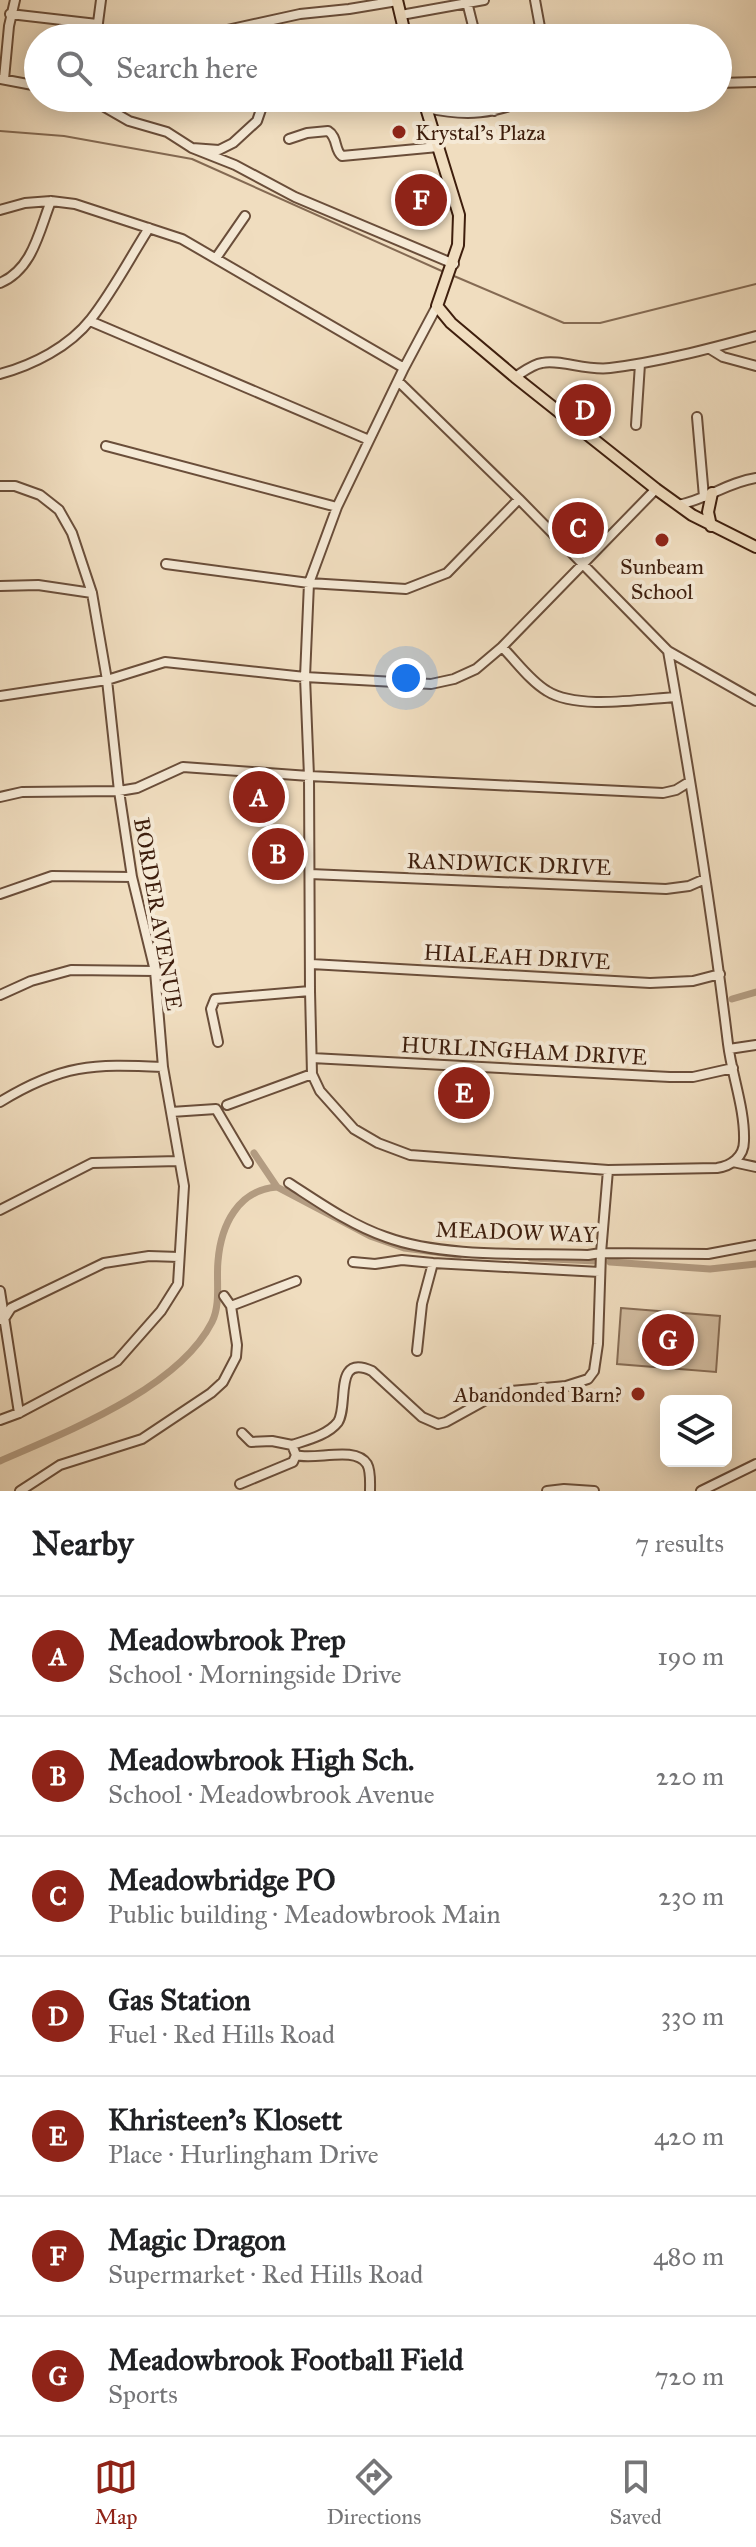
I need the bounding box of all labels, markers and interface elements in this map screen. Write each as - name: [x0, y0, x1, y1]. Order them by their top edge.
- search box: [24, 24, 732, 112]
- icon: search: [52, 46, 96, 90]
- text: Search here: [116, 50, 258, 86]
- place label: Krystal's Plaza: [415, 119, 546, 146]
- marker: Krystal's Plaza: [390, 123, 408, 141]
- pin: F: [395, 170, 447, 230]
- pin: D: [559, 380, 611, 440]
- pin: C: [552, 498, 604, 558]
- marker: Sunbeam School: [653, 531, 671, 549]
- place label: Sunbeam School: [620, 553, 704, 605]
- your location: [386, 658, 426, 698]
- pin: A: [233, 767, 285, 827]
- street label: BORDER AVENUE: [128, 815, 188, 1013]
- pin: B: [252, 824, 304, 884]
- street label: RANDWICK DRIVE: [406, 847, 612, 881]
- street label: HIALEAH DRIVE: [423, 939, 611, 975]
- street label: HURLINGHAM DRIVE: [400, 1031, 648, 1071]
- pin: E: [438, 1063, 490, 1123]
- street label: MEADOW WAY: [435, 1216, 598, 1248]
- pin: G: [642, 1310, 694, 1370]
- place label: Abandonded Barn?: [453, 1381, 622, 1408]
- marker: Abandonded Barn?: [629, 1385, 647, 1403]
- map controls: [660, 1395, 732, 1467]
- button: layers: [660, 1395, 732, 1467]
- text: Nearby: [32, 1523, 134, 1564]
- text: 7 results: [635, 1527, 724, 1559]
- text: Meadowbrook Prep: [108, 1622, 346, 1658]
- text: A: [49, 1640, 67, 1672]
- text: 190 m: [657, 1640, 724, 1672]
- text: School · Morningside Drive: [108, 1658, 402, 1690]
- text: Meadowbrook High Sch.: [108, 1742, 414, 1778]
- text: B: [49, 1760, 67, 1792]
- text: 220 m: [656, 1760, 724, 1792]
- text: School · Meadowbrook Avenue: [108, 1778, 435, 1810]
- text: Meadowbridge PO: [108, 1862, 336, 1898]
- text: C: [49, 1880, 67, 1912]
- text: 230 m: [658, 1880, 724, 1912]
- text: Public building · Meadowbrook Main: [108, 1898, 501, 1930]
- text: Gas Station: [108, 1982, 251, 2018]
- text: D: [48, 2000, 68, 2032]
- text: 330 m: [661, 2000, 724, 2032]
- text: Fuel · Red Hills Road: [108, 2018, 335, 2050]
- text: Khristeen's Klosett: [108, 2102, 342, 2138]
- text: E: [49, 2120, 67, 2152]
- text: 420 m: [654, 2120, 724, 2152]
- text: Place · Hurlingham Drive: [108, 2138, 379, 2170]
- text: Magic Dragon: [108, 2222, 286, 2258]
- text: F: [50, 2240, 67, 2272]
- text: 480 m: [653, 2240, 724, 2272]
- text: Supermarket · Red Hills Road: [108, 2258, 423, 2290]
- text: Meadowbrook Football Field: [108, 2342, 464, 2378]
- text: G: [48, 2360, 68, 2392]
- text: 720 m: [655, 2360, 724, 2392]
- text: Sports: [108, 2378, 178, 2410]
- tab: Map: [94, 2455, 138, 2530]
- tab: Directions: [326, 2455, 421, 2530]
- tab: Saved: [610, 2455, 662, 2530]

